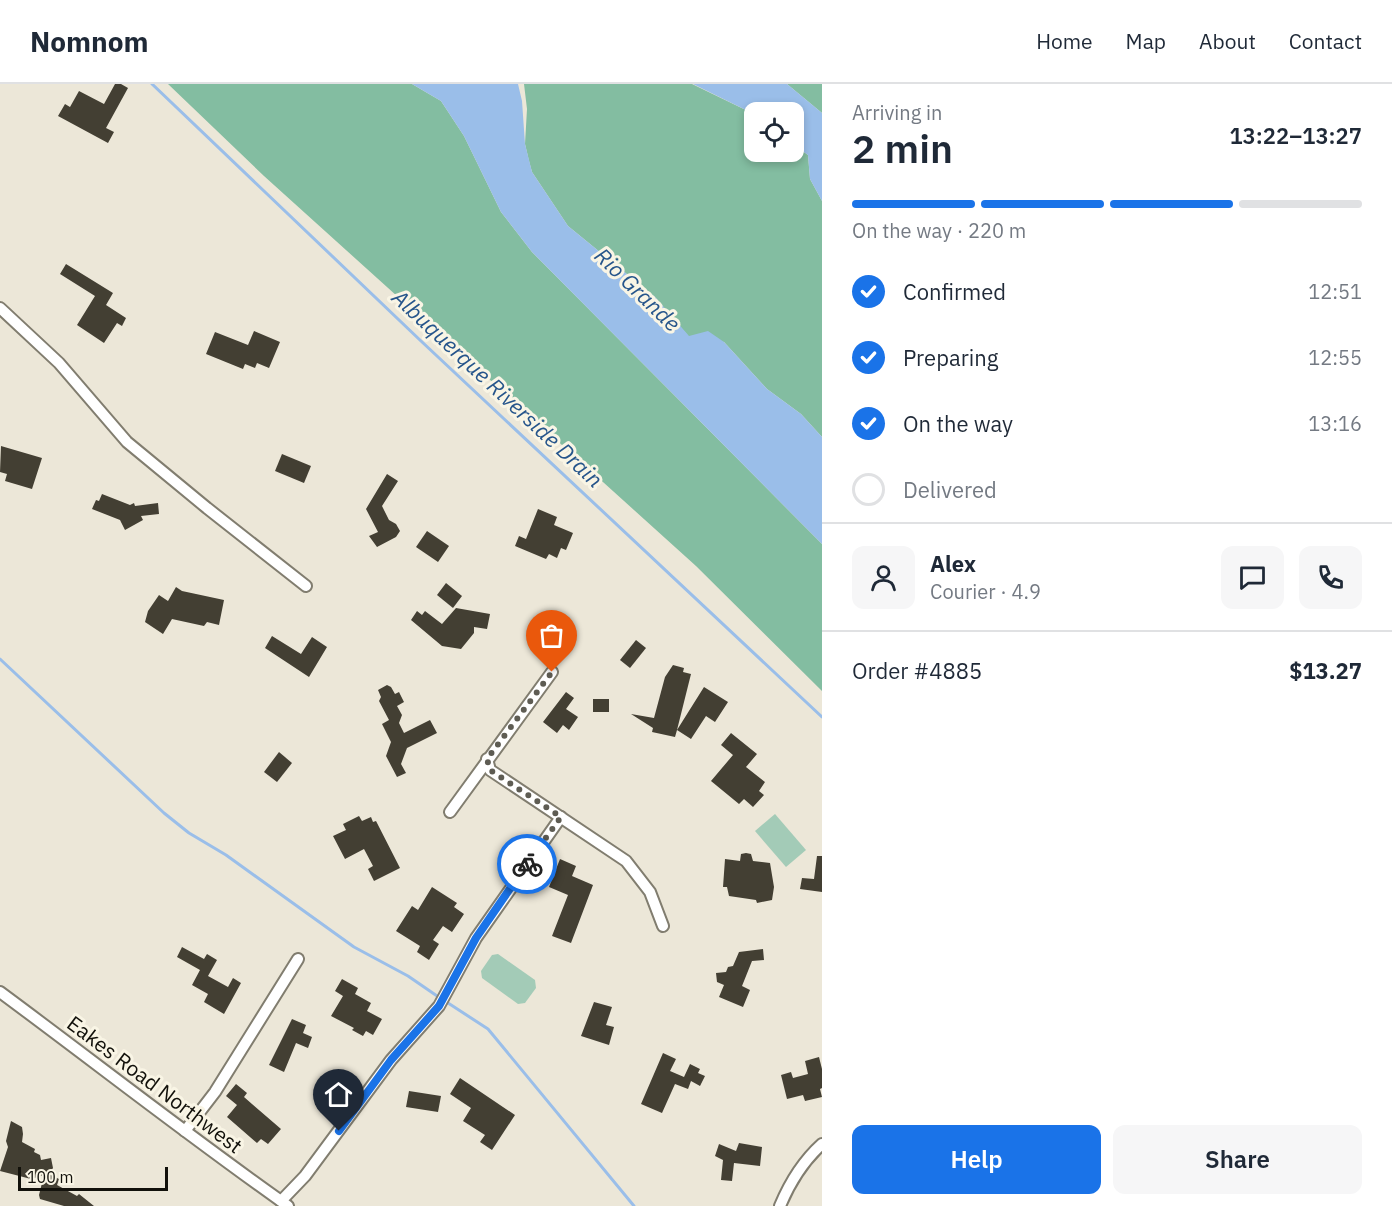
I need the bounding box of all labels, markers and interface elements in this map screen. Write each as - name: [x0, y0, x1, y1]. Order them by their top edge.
- text: Nomnom: [30, 23, 149, 60]
- text: Home: [1036, 27, 1093, 55]
- text: Map: [1126, 27, 1166, 55]
- text: About: [1199, 27, 1256, 55]
- text: Contact: [1289, 27, 1362, 55]
- text: Arriving in: [852, 99, 942, 126]
- map controls: [744, 102, 804, 162]
- button: locate: [744, 102, 804, 162]
- text: 13:22–13:27: [1229, 121, 1362, 150]
- text: 2 min: [852, 123, 953, 174]
- text: On the way · 220 m: [852, 217, 1026, 244]
- water label: Rio Grande: [589, 241, 687, 337]
- icon: check: [852, 275, 885, 308]
- text: Confirmed: [903, 277, 1006, 306]
- text: 12:51: [1308, 278, 1362, 305]
- water label: Albuquerque Riverside Drain: [386, 282, 610, 493]
- icon: check: [852, 341, 885, 374]
- text: Preparing: [903, 343, 998, 372]
- text: 12:55: [1308, 344, 1362, 371]
- icon: check: [852, 407, 885, 440]
- text: On the way: [903, 409, 1013, 438]
- text: 13:16: [1308, 410, 1362, 437]
- text: Delivered: [903, 475, 997, 504]
- button: person: [852, 546, 915, 609]
- button: chat: [1221, 546, 1284, 609]
- button: phone: [1299, 546, 1362, 609]
- text: Alex: [930, 549, 976, 578]
- text: Courier · 4.9: [930, 578, 1041, 605]
- pin: [526, 610, 577, 672]
- icon: bag: [535, 619, 568, 652]
- text: Order #4885: [852, 656, 982, 685]
- text: $13.27: [1289, 656, 1362, 685]
- courier: [497, 834, 557, 894]
- icon: bike: [511, 848, 544, 881]
- street label: Eakes Road Northwest: [62, 1009, 248, 1159]
- pin: [313, 1069, 364, 1131]
- icon: home: [322, 1078, 355, 1111]
- button: Help: [852, 1125, 1101, 1194]
- button: Share: [1113, 1125, 1362, 1194]
- scale bar: [18, 1164, 168, 1192]
- text: 100 m: [27, 1167, 74, 1187]

